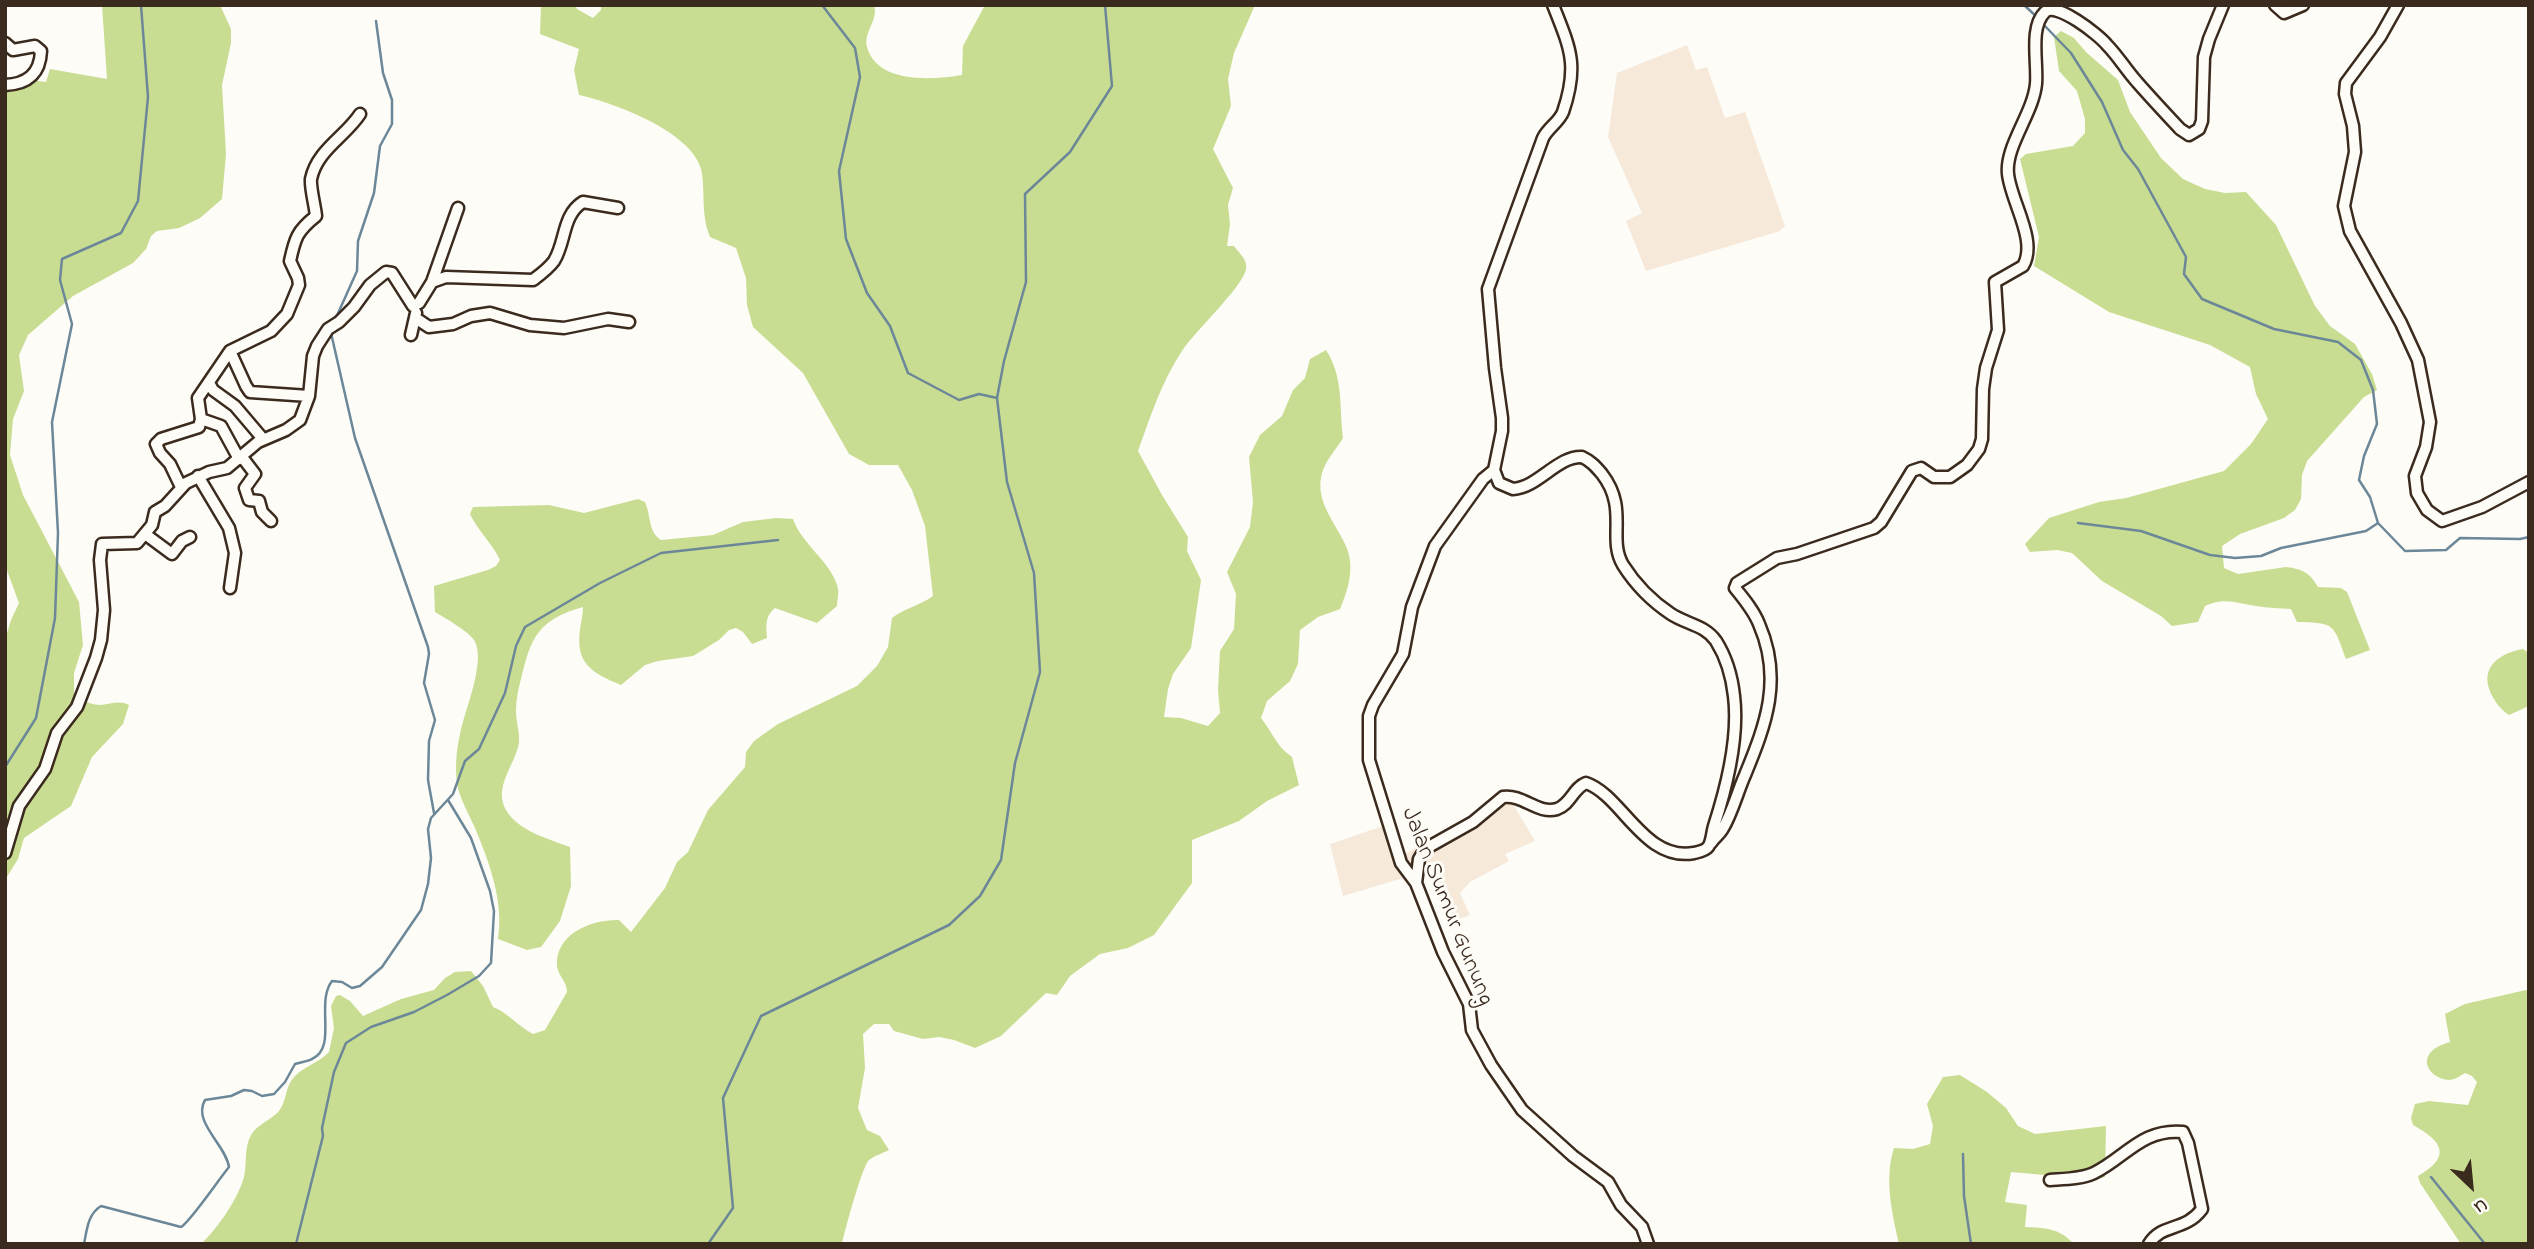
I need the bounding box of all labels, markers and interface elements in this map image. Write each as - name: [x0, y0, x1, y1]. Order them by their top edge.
- street label: Jalan Sumur Gunung: [1393, 804, 1499, 1010]
- north arrow: [2436, 1151, 2506, 1221]
- text: U: [2469, 1191, 2492, 1220]

